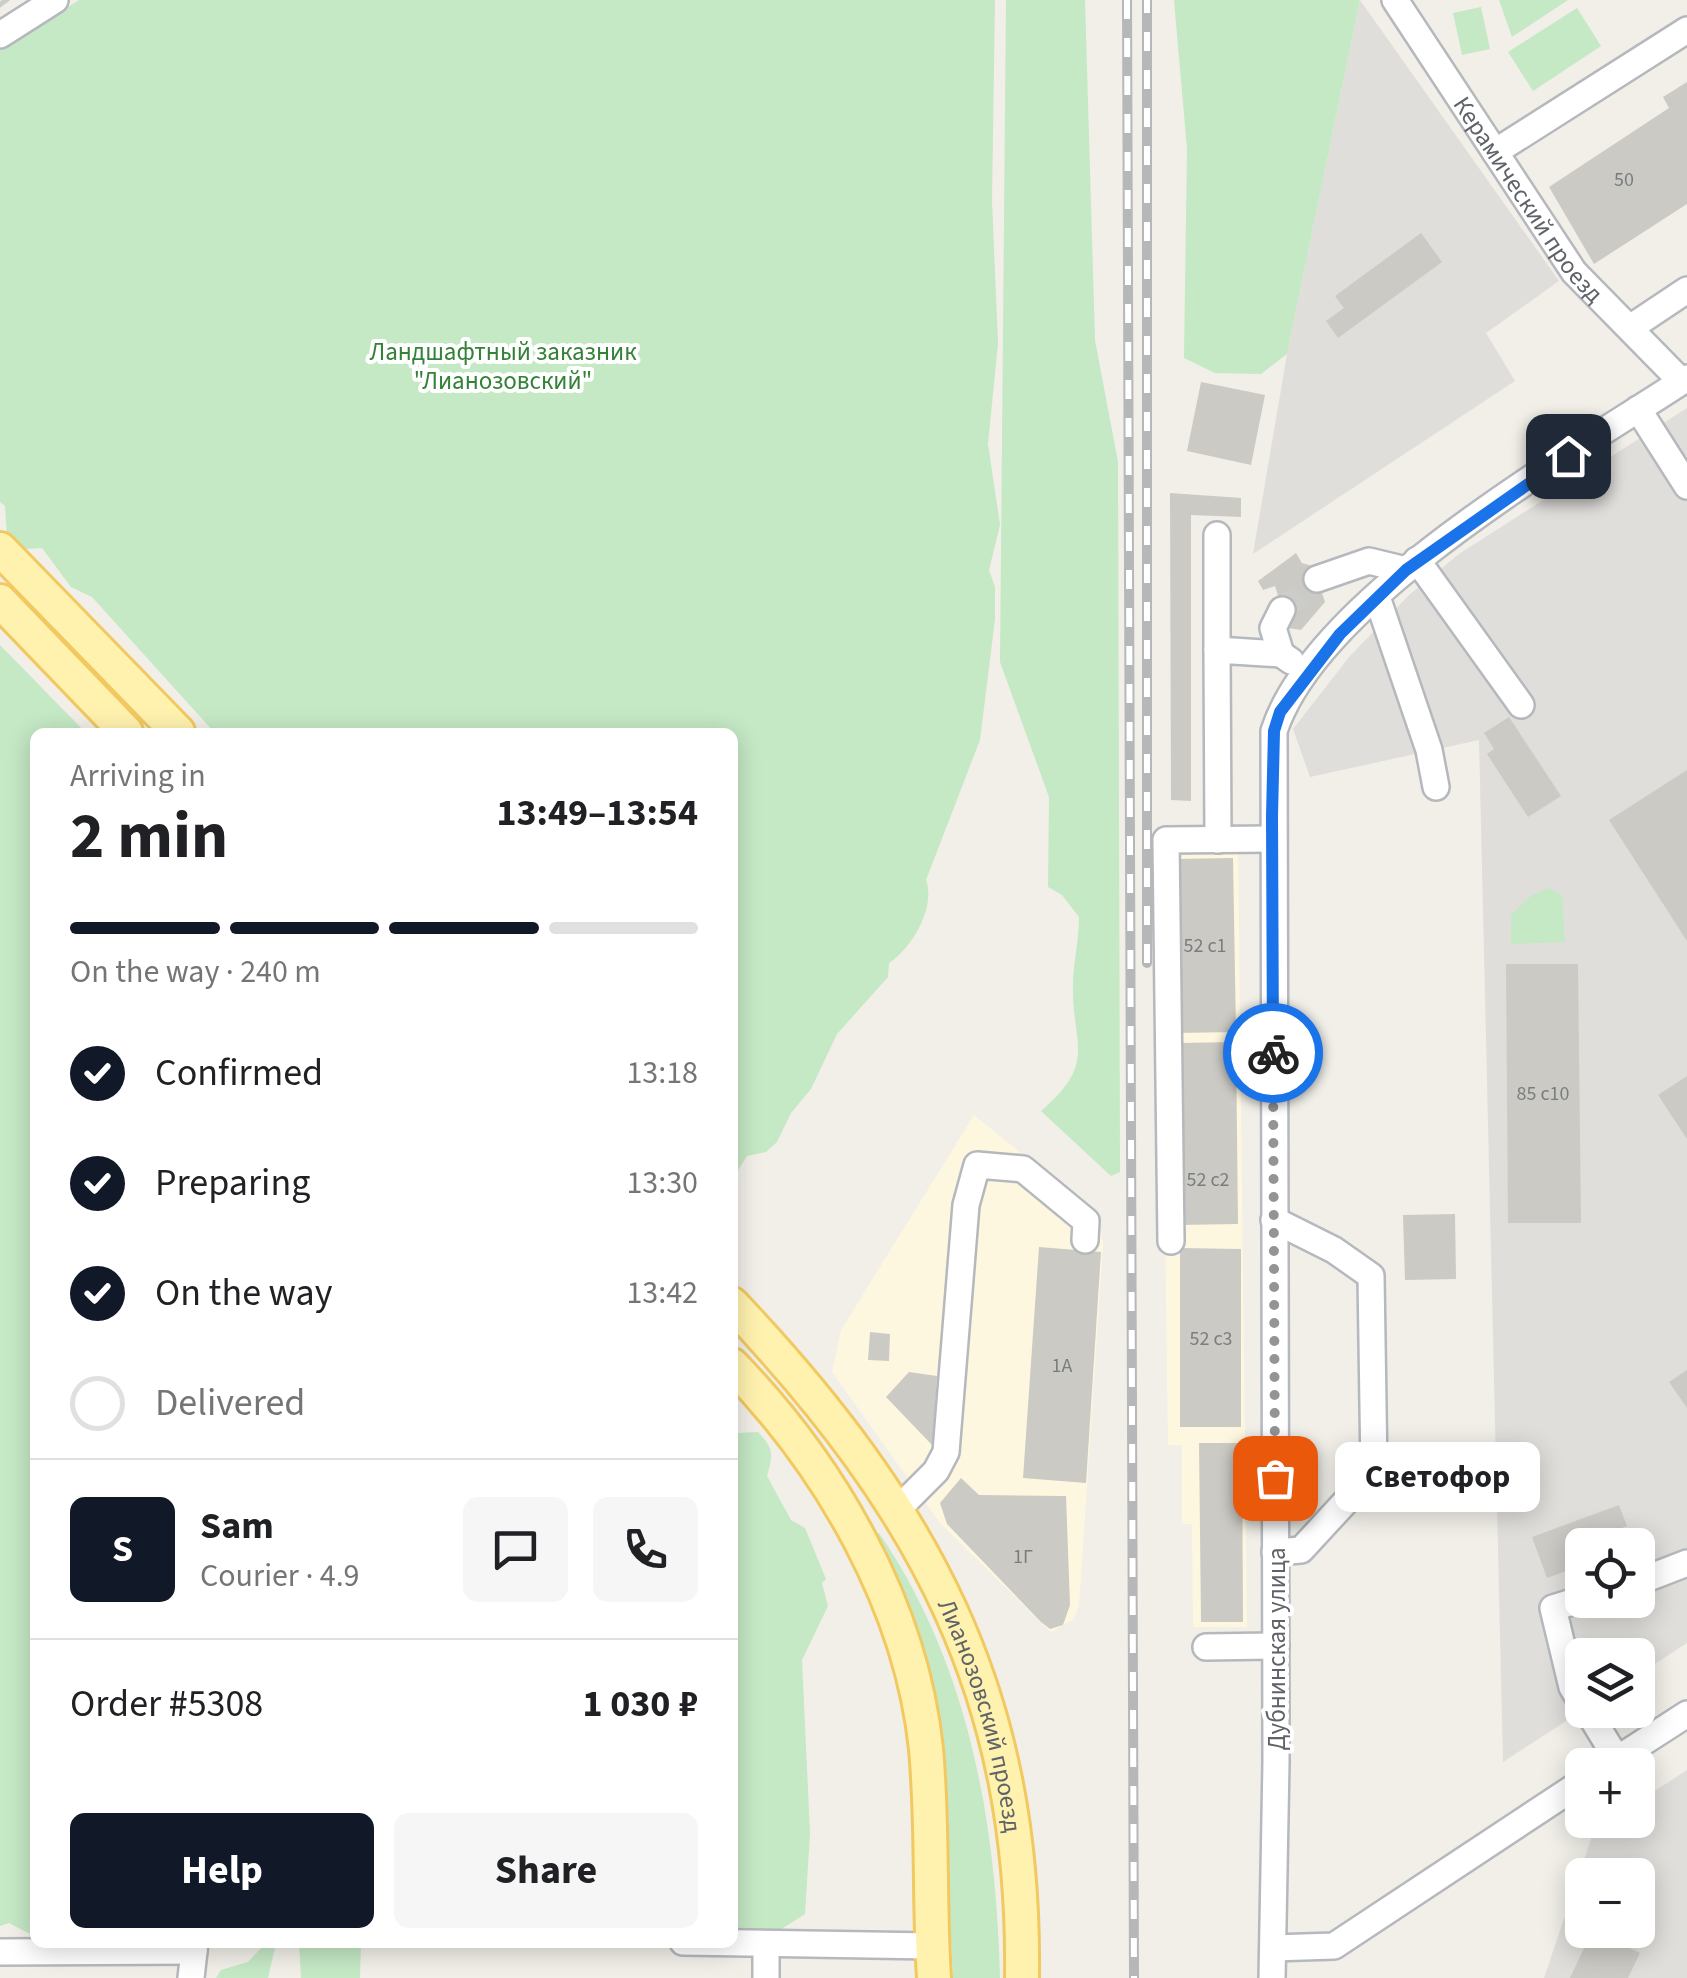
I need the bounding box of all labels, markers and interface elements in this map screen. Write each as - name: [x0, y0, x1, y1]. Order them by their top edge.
- street label: Керамический проезд: [1444, 89, 1611, 311]
- house number: 50: [1614, 166, 1634, 194]
- park label: Ландшафтный заказник "Лианозовский": [369, 334, 637, 399]
- pin: [1526, 414, 1611, 499]
- icon: home: [1541, 429, 1596, 484]
- text: Arriving in: [70, 753, 206, 799]
- text: 13:49–13:54: [496, 786, 698, 840]
- text: 2 min: [70, 790, 228, 883]
- house number: 52 с1: [1184, 932, 1226, 960]
- text: On the way · 240 m: [70, 949, 321, 995]
- courier: [1223, 1003, 1323, 1103]
- icon: bike: [1246, 1026, 1301, 1081]
- icon: check: [70, 1046, 125, 1101]
- text: Confirmed: [155, 1046, 323, 1100]
- text: 13:18: [626, 1050, 698, 1096]
- house number: 85 с10: [1517, 1080, 1569, 1108]
- icon: check: [70, 1156, 125, 1211]
- text: Preparing: [155, 1156, 310, 1210]
- text: 13:30: [626, 1160, 698, 1206]
- house number: 52 с2: [1187, 1166, 1230, 1194]
- icon: check: [70, 1266, 125, 1321]
- text: On the way: [155, 1266, 332, 1320]
- text: 13:42: [626, 1270, 698, 1316]
- house number: 52 с3: [1190, 1325, 1232, 1353]
- house number: 1А: [1052, 1352, 1073, 1380]
- text: Delivered: [155, 1376, 305, 1430]
- pin: [1233, 1436, 1318, 1521]
- callout: Светофор: [1335, 1443, 1540, 1513]
- icon: bag: [1248, 1451, 1303, 1506]
- text: Светофор: [1365, 1454, 1510, 1500]
- button: chat: [463, 1497, 568, 1602]
- button: phone: [593, 1497, 698, 1602]
- text: Sam: [200, 1499, 274, 1553]
- text: S: [112, 1522, 133, 1576]
- map controls: [1565, 1528, 1655, 1948]
- button: locate: [1565, 1528, 1655, 1618]
- house number: 1Г: [1013, 1543, 1033, 1571]
- street label: Дубнинская улица: [1259, 1547, 1295, 1751]
- text: Courier · 4.9: [200, 1553, 360, 1599]
- street label: Лианозовский проезд: [928, 1593, 1031, 1835]
- button: layers: [1565, 1638, 1655, 1728]
- text: Order #5308: [70, 1677, 263, 1731]
- text: 1 030 ₽: [582, 1677, 698, 1731]
- button: +: [1565, 1748, 1655, 1838]
- button: Help: [70, 1813, 374, 1928]
- button: Share: [394, 1813, 698, 1928]
- button: −: [1565, 1858, 1655, 1948]

